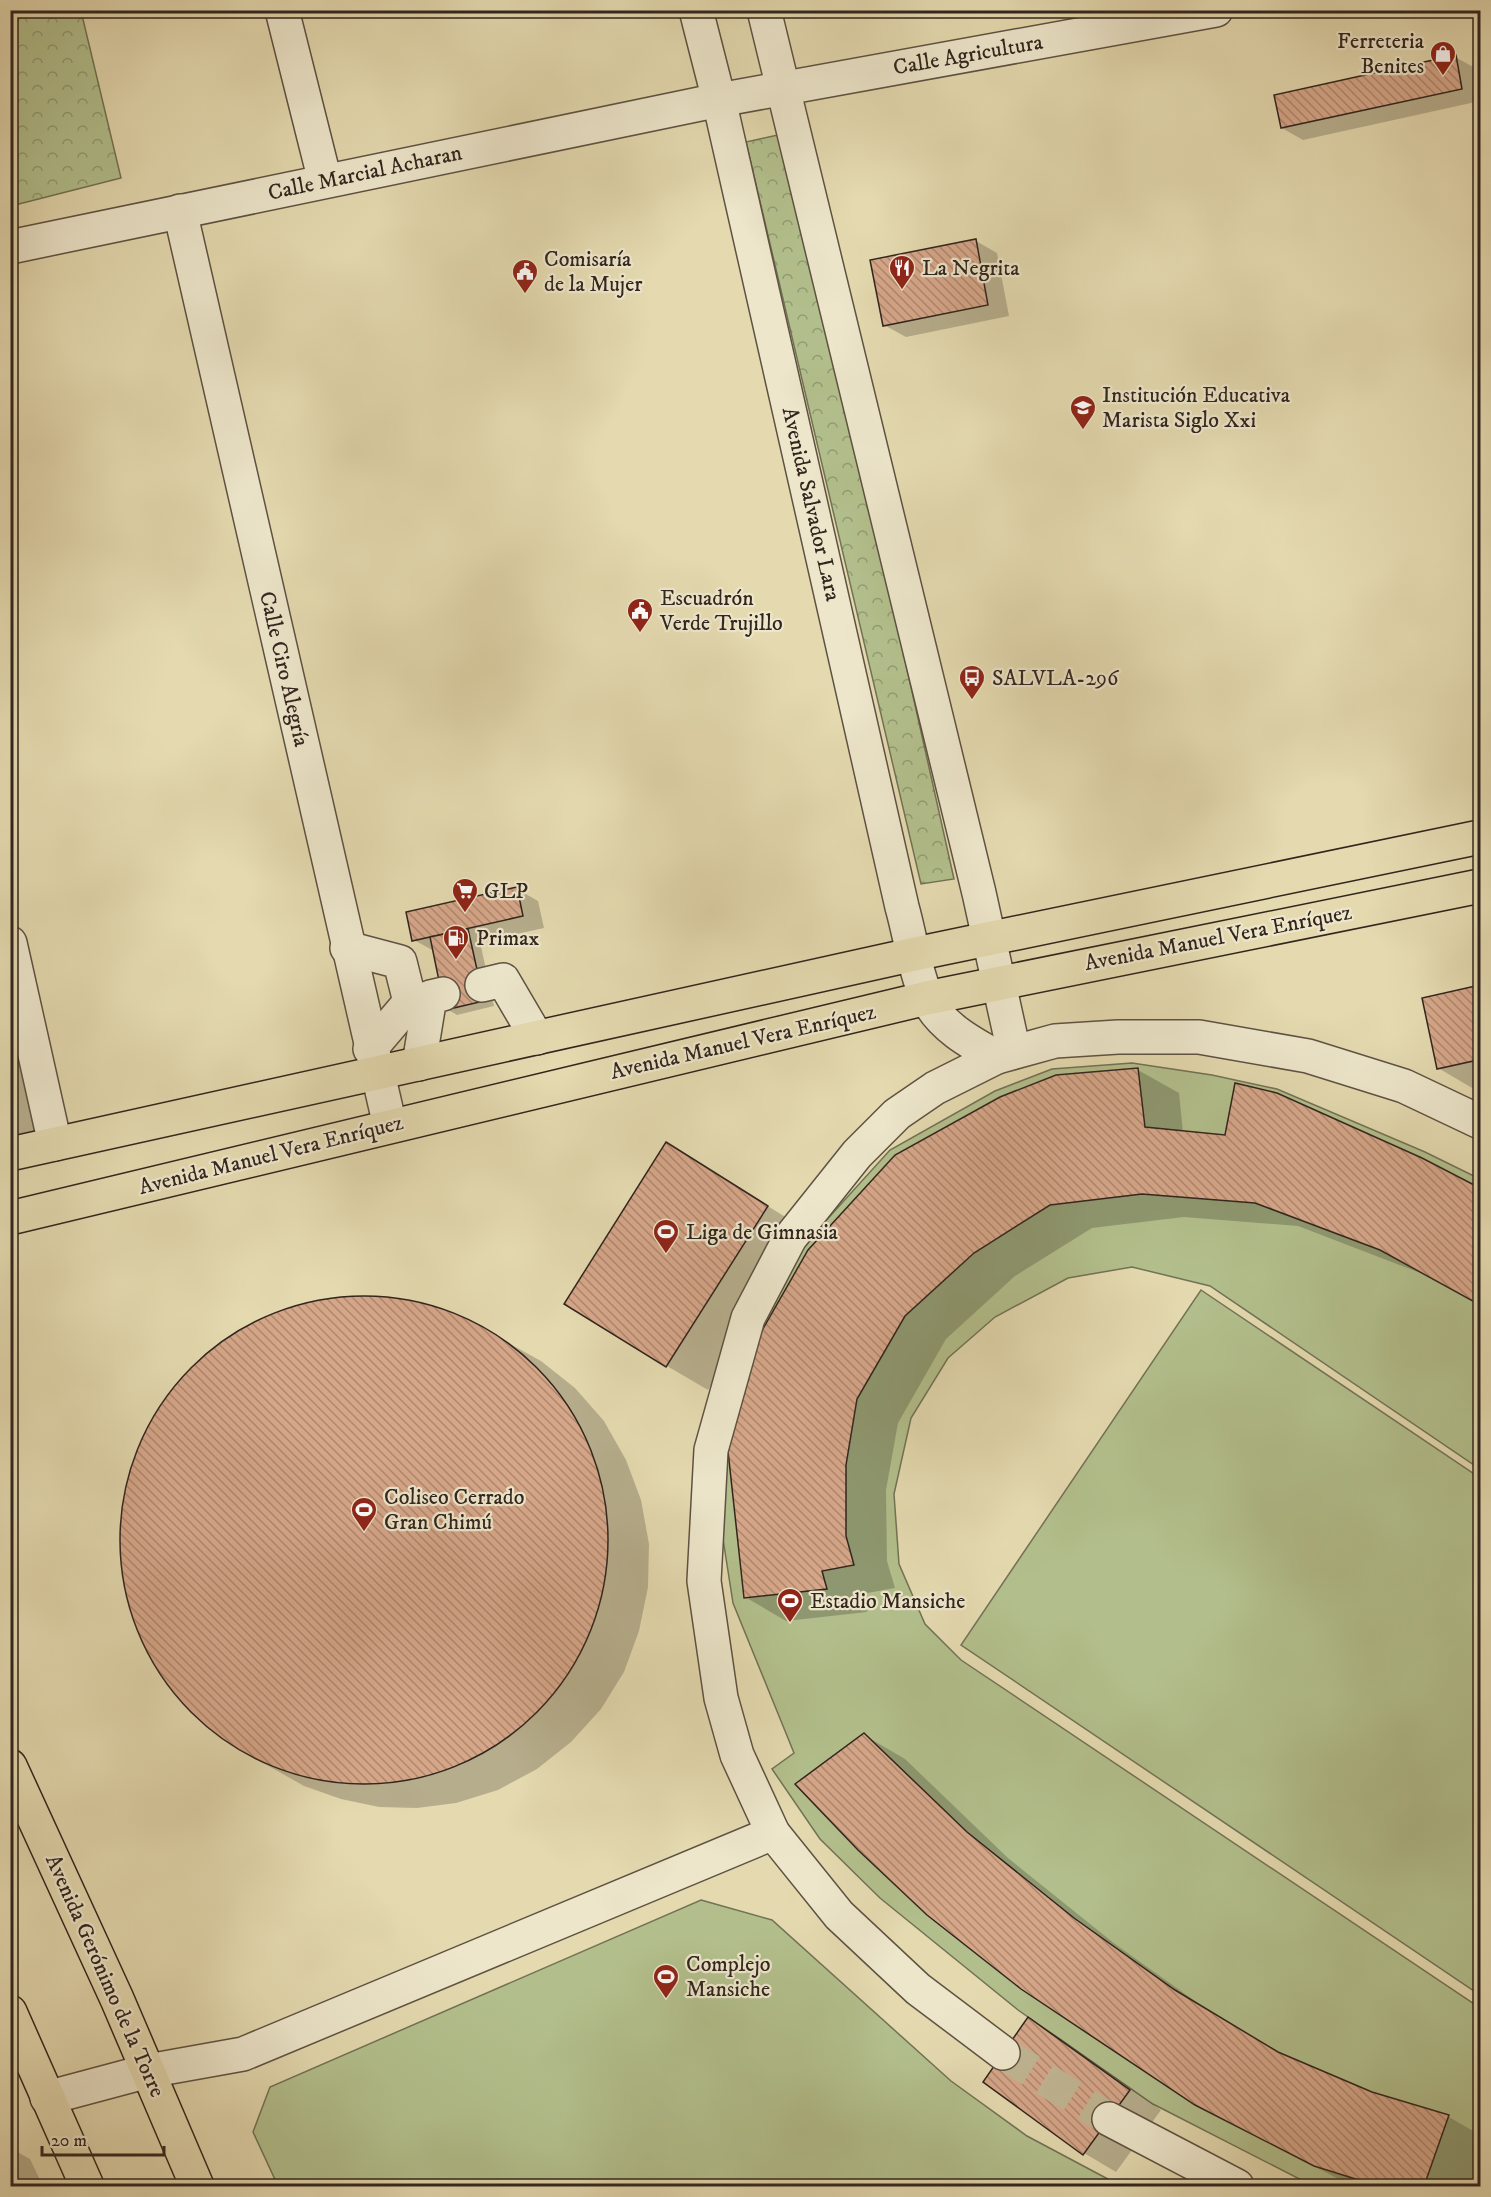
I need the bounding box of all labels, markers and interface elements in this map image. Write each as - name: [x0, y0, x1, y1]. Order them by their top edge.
- street label: Calle Agricultura: [891, 28, 1046, 81]
- place label: Ferreteria Benites: [1337, 28, 1425, 80]
- shop icon: Ferreteria Benites: [1428, 39, 1458, 77]
- street label: Calle Marcial Acharan: [265, 139, 465, 207]
- place label: Comisaría de la Mujer: [544, 246, 643, 298]
- restaurant icon: La Negrita: [887, 253, 917, 291]
- place label: La Negrita: [922, 255, 1020, 282]
- public building icon: Comisaría de la Mujer: [510, 257, 540, 295]
- place label: Institución Educativa Marista Siglo Xxi: [1102, 382, 1291, 434]
- school or university icon: Institución Educativa Marista Siglo Xxi: [1068, 393, 1098, 431]
- street label: Avenida Salvador Lara: [776, 404, 847, 604]
- place label: Escuadrón Verde Trujillo: [659, 585, 783, 637]
- street label: Calle Ciro Alegría: [253, 589, 315, 750]
- public building icon: Escuadrón Verde Trujillo: [625, 596, 655, 634]
- bus stop icon: SALVLA-296: [957, 663, 987, 701]
- place label: SALVLA-296: [992, 665, 1120, 692]
- supermarket icon: GLP: [450, 876, 480, 914]
- place label: GLP: [484, 878, 528, 905]
- street label: Avenida Manuel Vera Enríquez: [1082, 899, 1354, 977]
- fuel station icon: Primax: [441, 923, 471, 961]
- place label: Primax: [476, 925, 540, 952]
- street label: Avenida Manuel Vera Enríquez: [608, 998, 879, 1086]
- street label: Avenida Manuel Vera Enríquez: [136, 1109, 406, 1201]
- sports icon: Liga de Gimnasia: [651, 1217, 681, 1255]
- place label: Liga de Gimnasia: [686, 1219, 839, 1246]
- place label: Coliseo Cerrado Gran Chimú: [384, 1484, 525, 1536]
- sports icon: Coliseo Cerrado Gran Chimú: [349, 1495, 379, 1533]
- sports icon: Estadio Mansiche: [775, 1586, 805, 1624]
- place label: Estadio Mansiche: [810, 1588, 965, 1615]
- street label: Avenida Gerónimo de la Torre: [39, 1850, 171, 2102]
- place label: Complejo Mansiche: [686, 1951, 770, 2003]
- sports icon: Complejo Mansiche: [651, 1962, 681, 2000]
- scale bar: [42, 2119, 164, 2157]
- text: 20 m: [51, 2130, 87, 2152]

